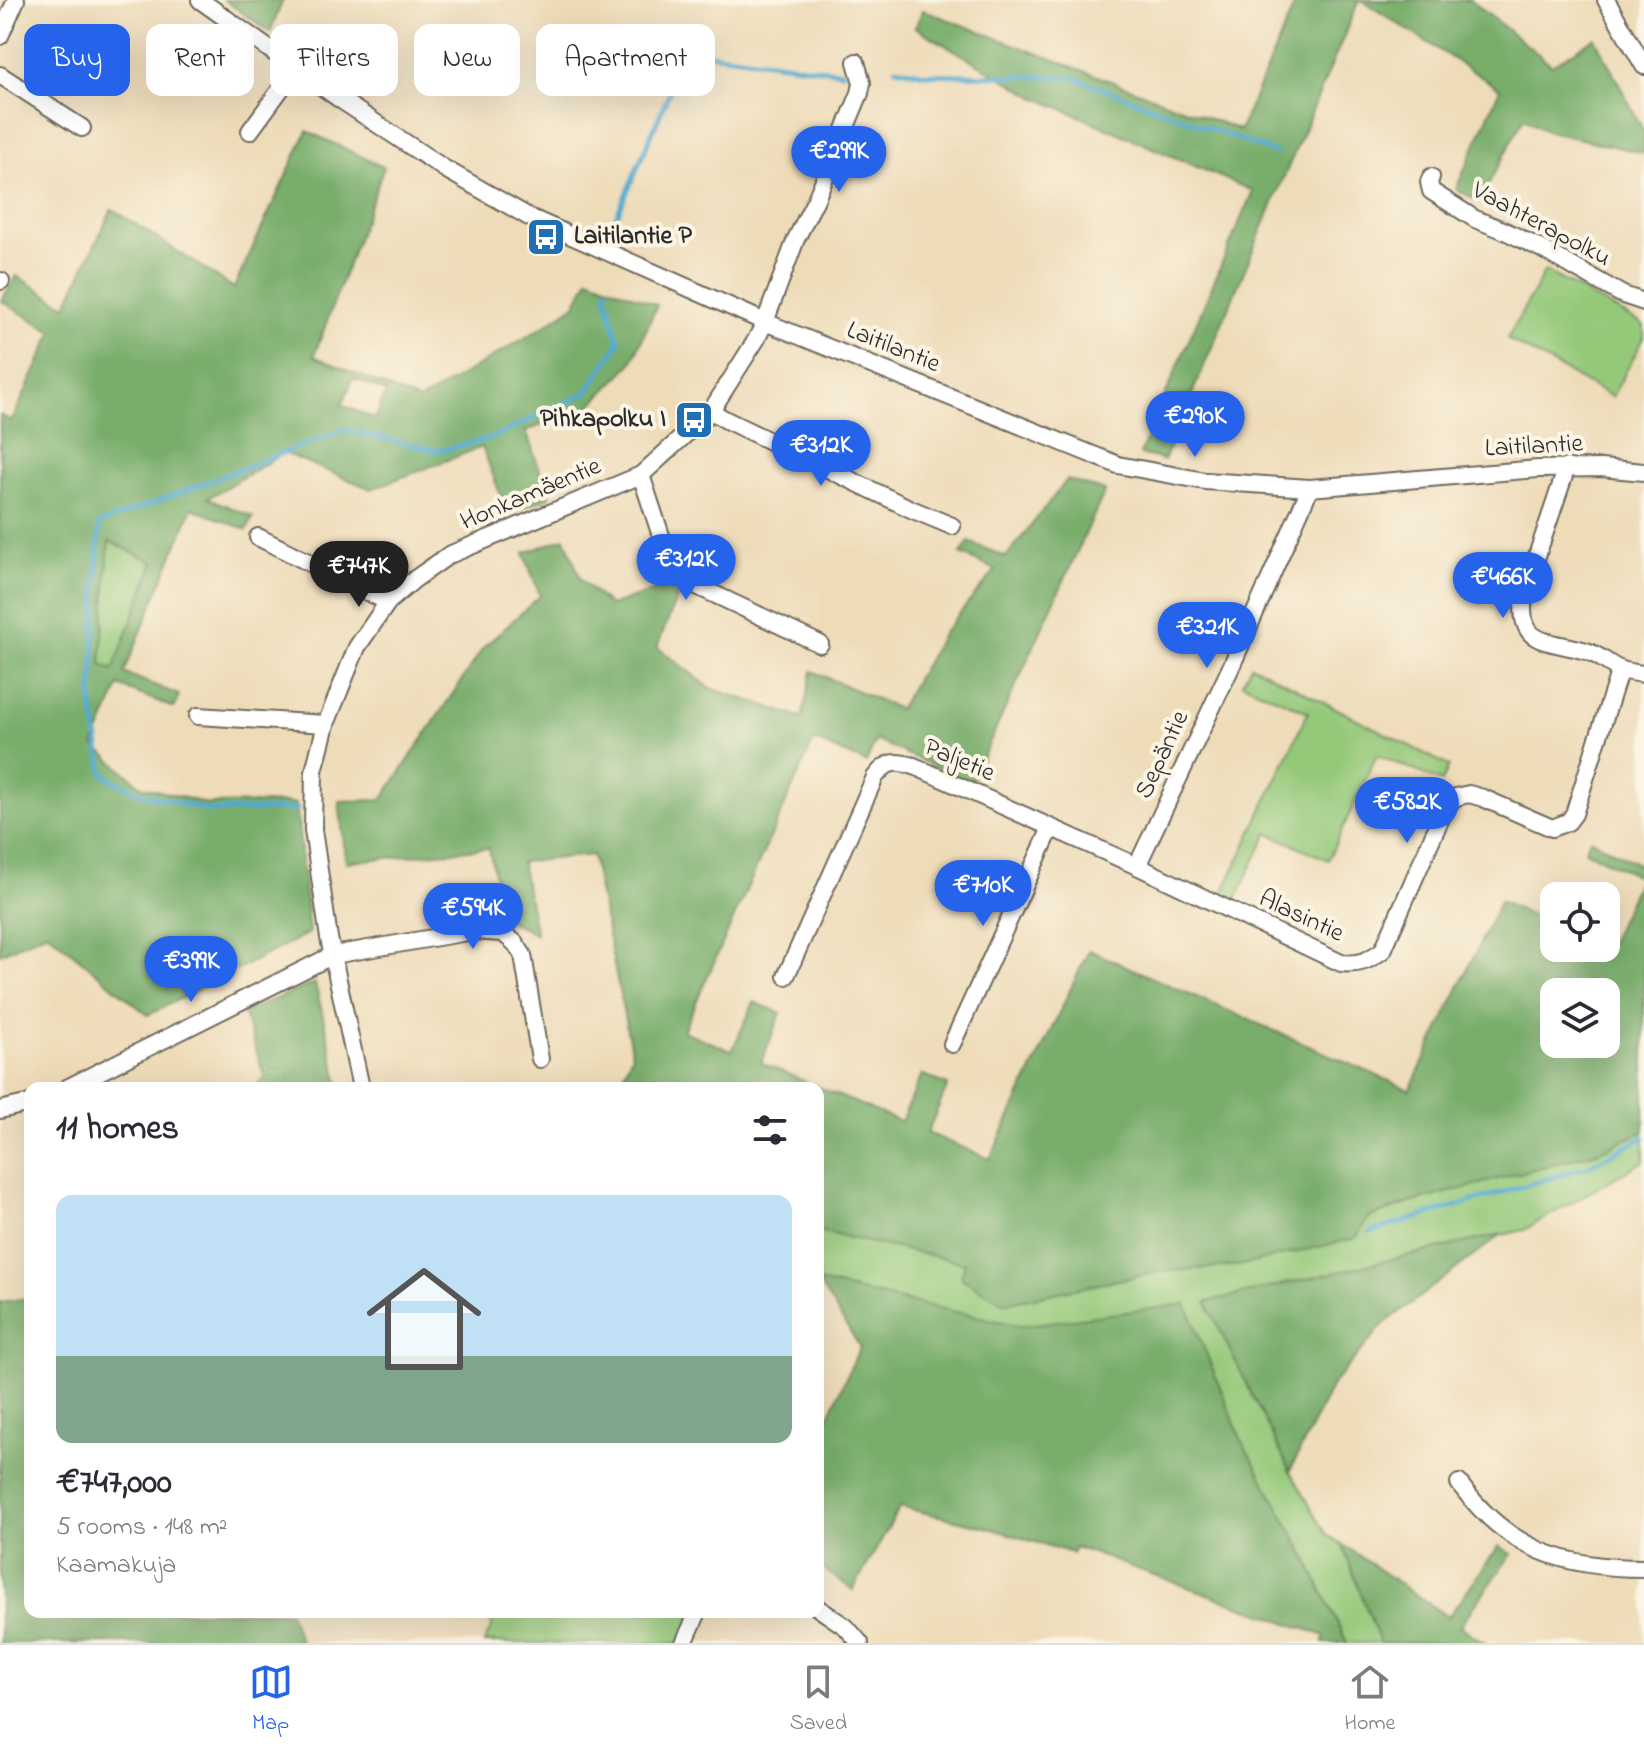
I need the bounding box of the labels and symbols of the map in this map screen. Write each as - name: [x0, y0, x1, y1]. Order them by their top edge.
- pin: €299K: [783, 126, 895, 194]
- street label: Vaahterapolku: [1464, 172, 1617, 278]
- bus stop icon: Laitilantie P: [525, 216, 567, 258]
- place label: Laitilantie P: [574, 218, 693, 256]
- street label: Laitilantie: [840, 312, 946, 384]
- pin: €290K: [1139, 391, 1251, 459]
- bus stop icon: Pihkapolku I: [673, 399, 715, 441]
- place label: Pihkapolku I: [540, 401, 666, 439]
- pin: €312K: [765, 420, 877, 488]
- street label: Laitilantie: [1484, 425, 1584, 469]
- street label: Honkamäentie: [455, 448, 608, 542]
- pin: €312K: [630, 534, 742, 602]
- pin: €747K: [303, 541, 415, 609]
- pin: €466K: [1447, 552, 1559, 620]
- pin: €321K: [1151, 602, 1263, 670]
- street label: Sepäntie: [1126, 704, 1200, 805]
- street label: Paljetie: [918, 729, 1001, 793]
- pin: €582K: [1351, 777, 1463, 845]
- pin: €710K: [927, 860, 1039, 928]
- street label: Alasintie: [1252, 881, 1350, 953]
- pin: €594K: [417, 883, 529, 951]
- pin: €399K: [135, 936, 247, 1004]

